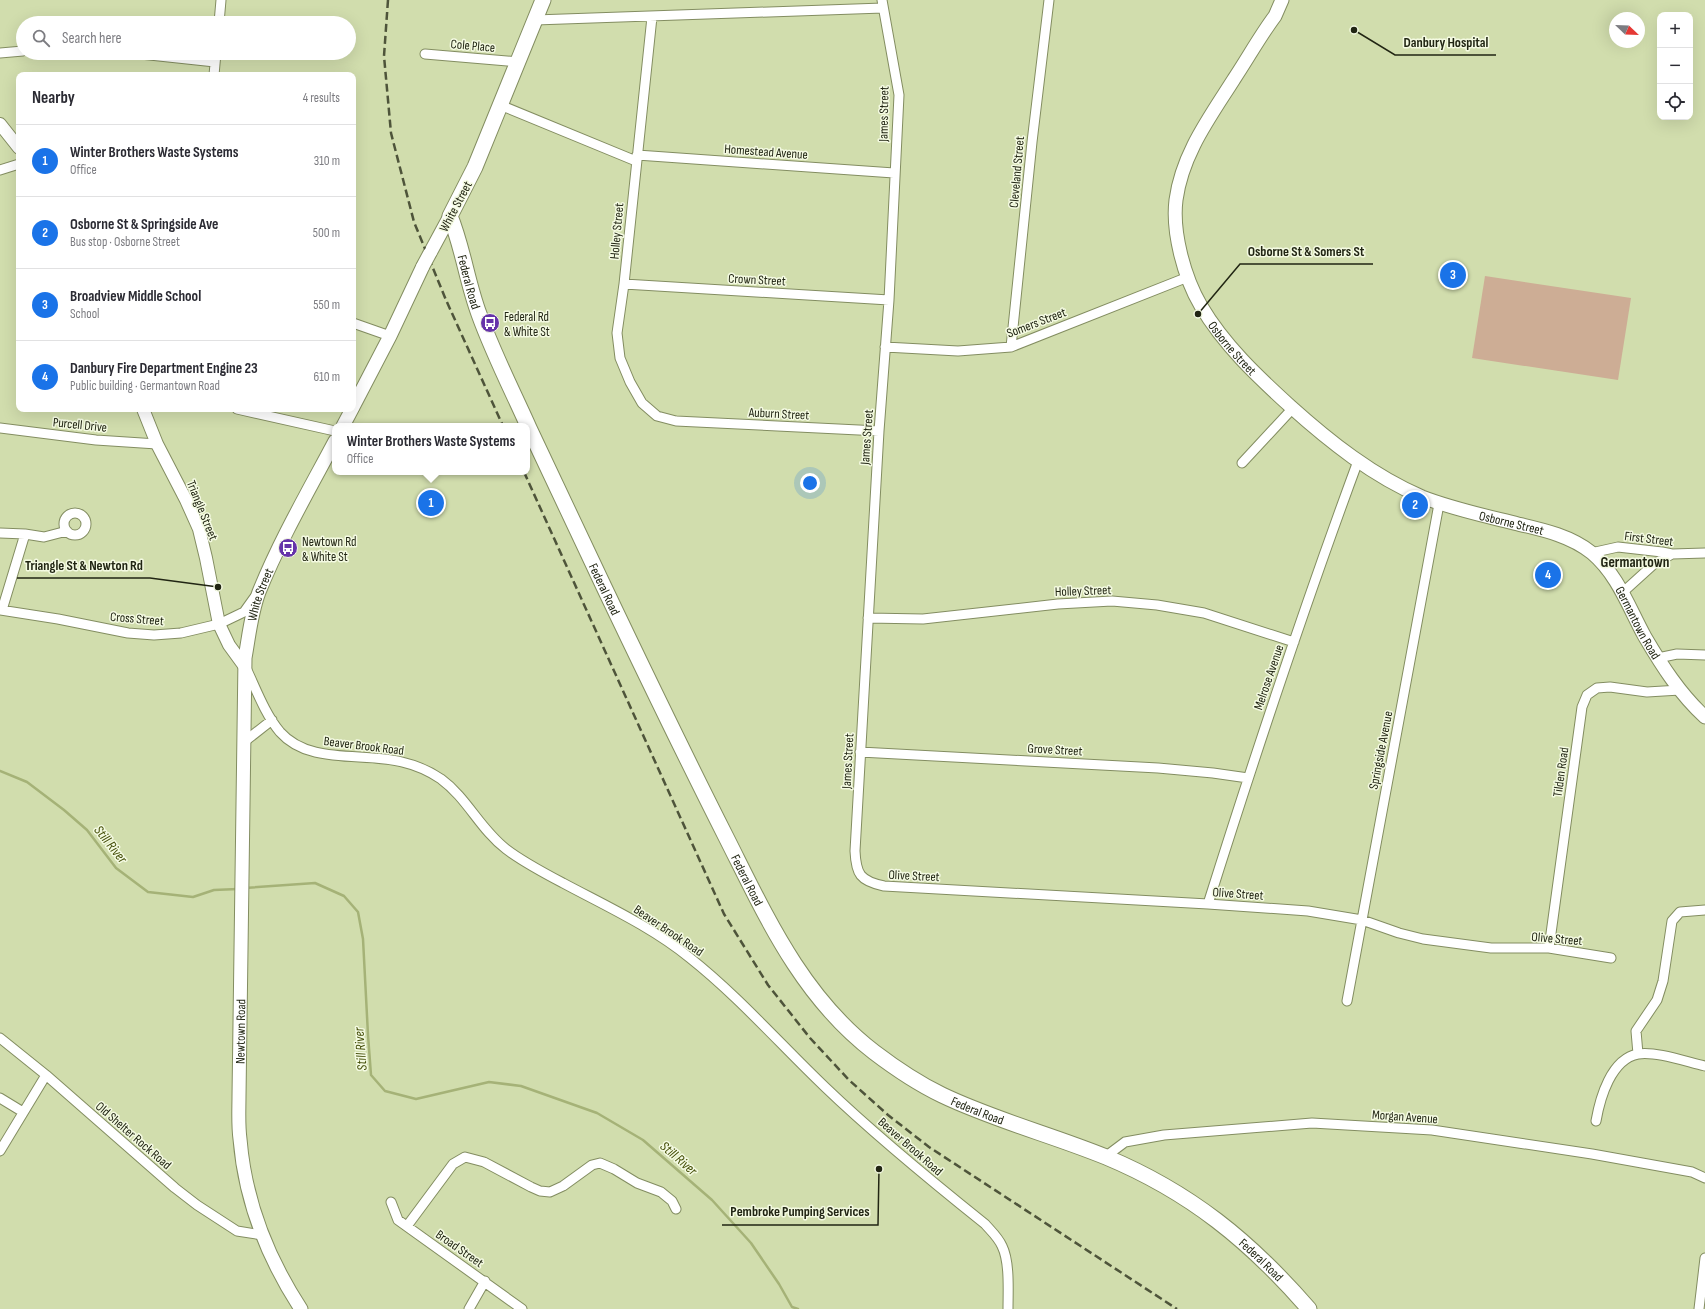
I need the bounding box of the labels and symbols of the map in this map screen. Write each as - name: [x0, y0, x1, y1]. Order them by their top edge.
- north arrow: [1609, 12, 1645, 48]
- callout: Danbury Hospital: [1395, 29, 1496, 55]
- text: Danbury Hospital: [1404, 34, 1489, 51]
- street label: Cole Place: [450, 36, 496, 56]
- street label: James Street: [876, 86, 892, 143]
- street label: Cleveland Street: [1006, 136, 1028, 209]
- street label: Homestead Avenue: [724, 141, 808, 163]
- street label: White Street: [436, 178, 476, 235]
- street label: Holley Street: [607, 202, 627, 260]
- callout: Osborne St & Somers St: [1240, 238, 1373, 264]
- text: Osborne St & Somers St: [1248, 243, 1365, 260]
- street label: Federal Road: [454, 253, 484, 311]
- pin: 3: [1440, 260, 1466, 290]
- street label: Crown Street: [728, 271, 786, 289]
- street label: Somers Street: [1004, 304, 1068, 342]
- place label: Federal Rd & White St: [504, 309, 550, 340]
- bus stop icon: Federal Rd & White St: [479, 312, 501, 334]
- street label: Osborne Street: [1204, 318, 1259, 379]
- street label: Auburn Street: [747, 404, 810, 424]
- street label: James Street: [857, 409, 877, 466]
- street label: Purcell Drive: [52, 414, 108, 436]
- your location: [800, 473, 820, 493]
- street label: Triangle Street: [183, 478, 221, 543]
- pin: 1: [418, 488, 444, 518]
- pin: 2: [1402, 490, 1428, 520]
- street label: Osborne Street: [1477, 508, 1545, 539]
- street label: First Street: [1623, 528, 1674, 550]
- place label: Newtown Rd & White St: [302, 534, 357, 565]
- bus stop icon: Newtown Rd & White St: [277, 537, 299, 559]
- callout: Triangle St & Newton Rd: [17, 552, 150, 578]
- district label: Germantown: [1601, 553, 1669, 572]
- text: Triangle St & Newton Rd: [25, 557, 143, 574]
- pin: 4: [1535, 560, 1561, 590]
- street label: Federal Road: [585, 561, 623, 618]
- street label: White Street: [244, 566, 277, 622]
- street label: Holley Street: [1055, 582, 1112, 600]
- street label: Germantown Road: [1611, 584, 1664, 663]
- street label: Cross Street: [109, 609, 164, 629]
- street label: Melrose Avenue: [1250, 643, 1288, 712]
- street label: Springside Avenue: [1366, 710, 1396, 791]
- street label: Beaver Brook Road: [323, 733, 405, 759]
- street label: James Street: [839, 733, 857, 790]
- street label: Grove Street: [1027, 741, 1083, 759]
- street label: Tilden Road: [1550, 746, 1572, 798]
- water label: Still River: [90, 822, 132, 867]
- street label: Federal Road: [727, 852, 766, 909]
- street label: Olive Street: [888, 867, 940, 885]
- street label: Olive Street: [1212, 884, 1264, 904]
- street label: Beaver Brook Road: [631, 902, 706, 960]
- street label: Olive Street: [1531, 929, 1583, 949]
- street label: Newtown Road: [232, 999, 249, 1064]
- water label: Still River: [350, 1026, 371, 1071]
- street label: Federal Road: [948, 1093, 1006, 1129]
- street label: Old Shelter Rock Road: [92, 1099, 174, 1173]
- street label: Morgan Avenue: [1371, 1107, 1438, 1127]
- street label: Beaver Brook Road: [875, 1114, 946, 1179]
- water label: Still River: [657, 1138, 701, 1180]
- callout: Pembroke Pumping Services: [722, 1199, 878, 1225]
- text: Pembroke Pumping Services: [730, 1203, 870, 1220]
- street label: Broad Street: [432, 1227, 486, 1271]
- street label: Federal Road: [1235, 1235, 1286, 1285]

